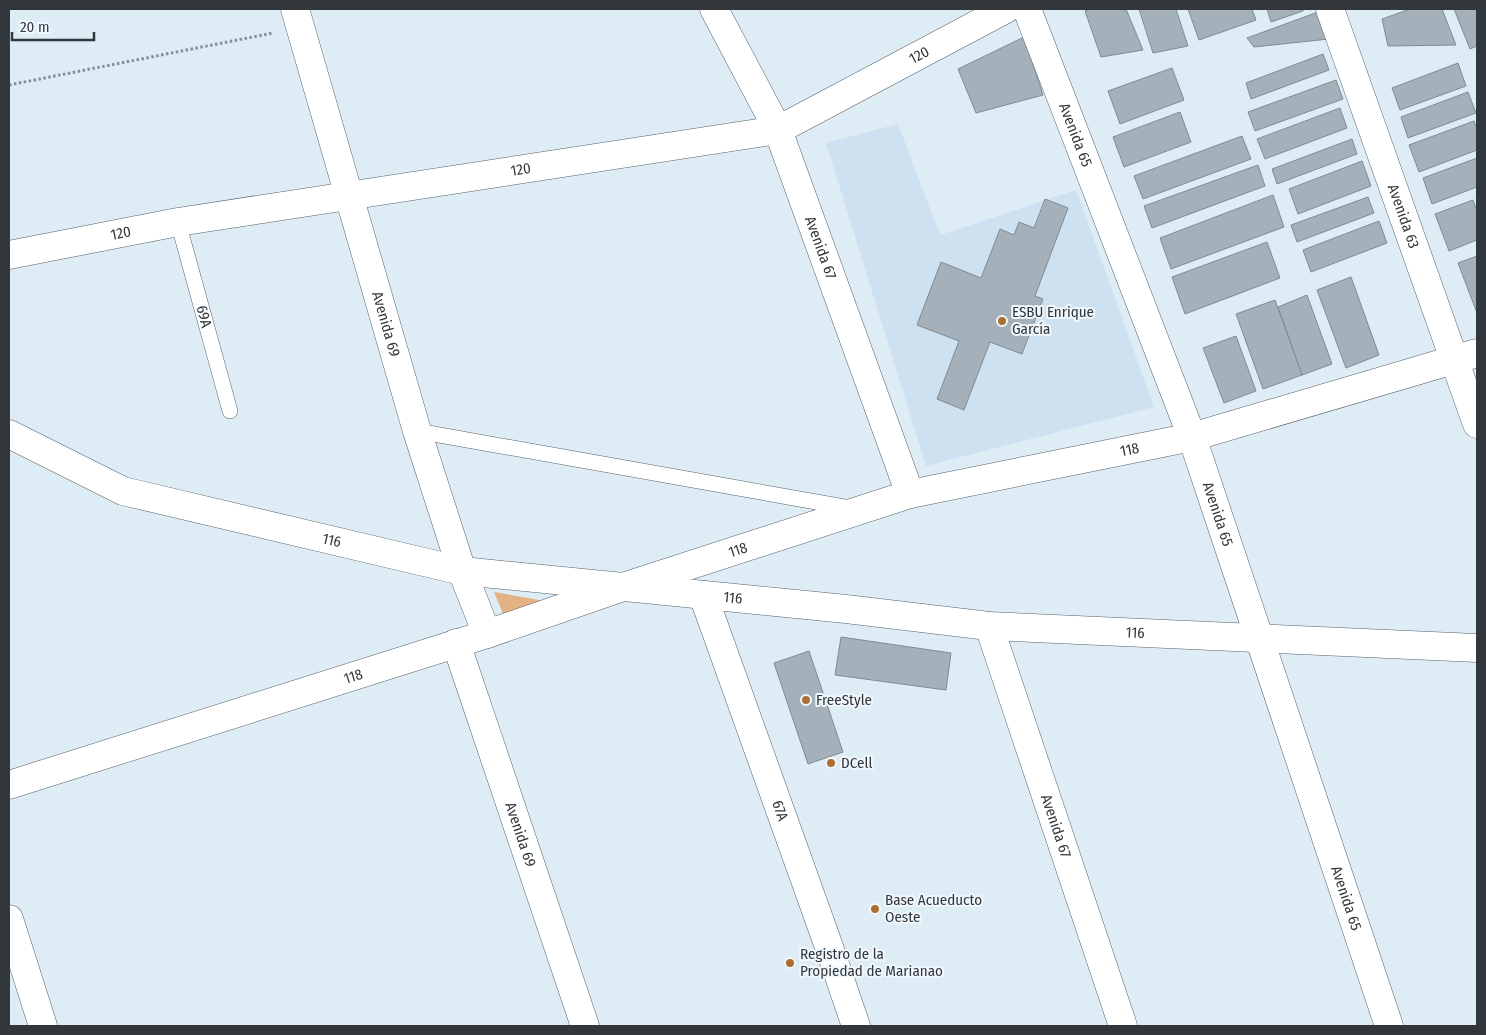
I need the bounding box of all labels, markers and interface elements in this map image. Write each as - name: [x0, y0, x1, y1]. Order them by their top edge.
- scale bar: [12, 10, 95, 42]
- text: 20 m: [20, 18, 50, 36]
- street label: 120: [906, 42, 932, 68]
- street label: Avenida 65: [1055, 101, 1096, 169]
- street label: 120: [509, 159, 532, 180]
- street label: Avenida 63: [1384, 182, 1423, 251]
- street label: Avenida 67: [801, 214, 840, 282]
- street label: 120: [109, 222, 133, 244]
- street label: Avenida 69: [368, 289, 404, 359]
- street label: 69A: [192, 303, 216, 330]
- place label: ESBU Enrique García: [1012, 303, 1094, 338]
- marker: ESBU Enrique García: [996, 315, 1008, 327]
- street label: 118: [1119, 439, 1141, 460]
- street label: Avenida 65: [1199, 480, 1237, 549]
- street label: 116: [321, 529, 343, 551]
- street label: 118: [726, 538, 750, 561]
- street label: 116: [723, 588, 743, 608]
- street label: 116: [1125, 623, 1145, 642]
- street label: 118: [341, 665, 365, 688]
- place label: FreeStyle: [816, 691, 872, 709]
- marker: FreeStyle: [800, 694, 812, 706]
- place label: DCell: [841, 754, 872, 772]
- marker: DCell: [825, 757, 837, 769]
- street label: Avenida 67: [1037, 792, 1075, 860]
- street label: 67A: [768, 798, 792, 823]
- street label: Avenida 69: [501, 800, 540, 869]
- street label: Avenida 65: [1327, 864, 1365, 933]
- place label: Base Acueducto Oeste: [885, 891, 982, 926]
- marker: Base Acueducto Oeste: [869, 903, 881, 915]
- place label: Registro de la Propiedad de Marianao: [800, 945, 943, 980]
- marker: Registro de la Propiedad de Marianao: [784, 957, 796, 969]

